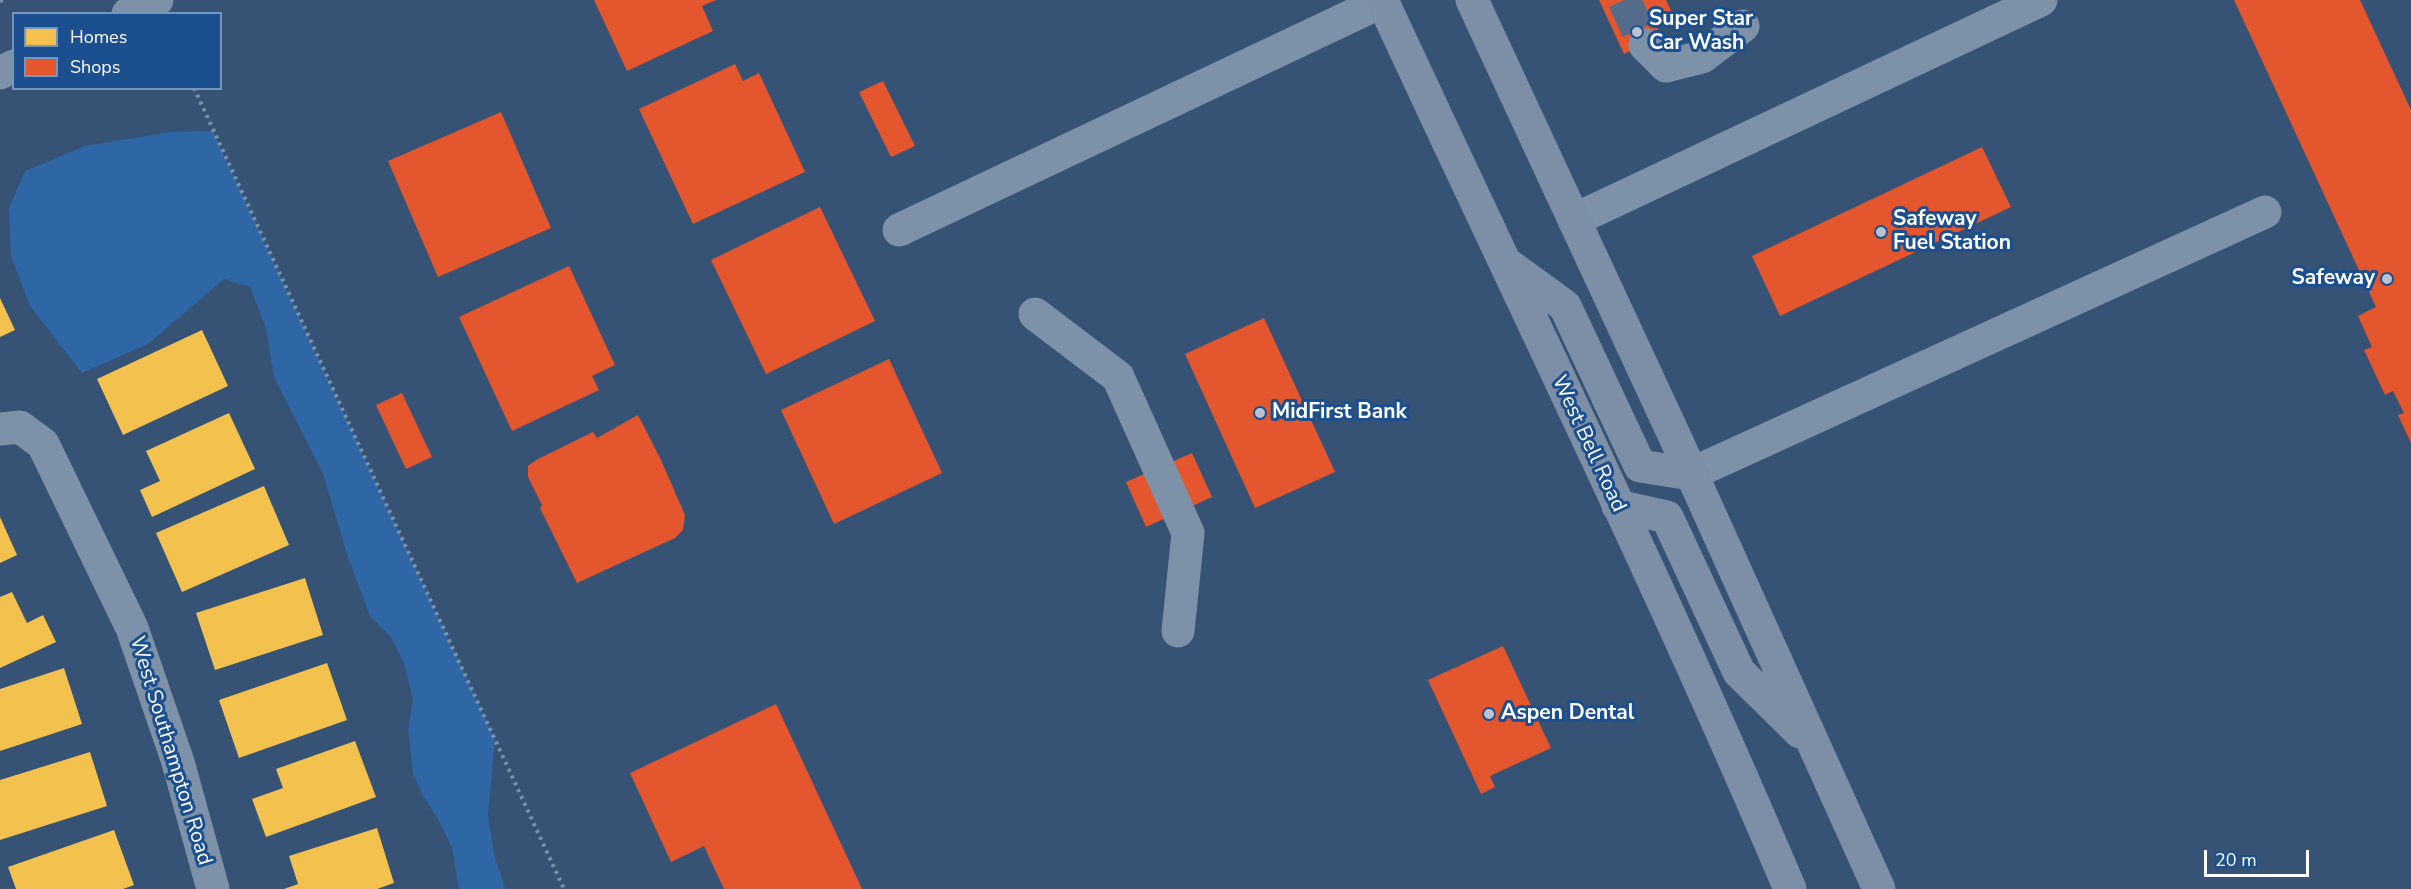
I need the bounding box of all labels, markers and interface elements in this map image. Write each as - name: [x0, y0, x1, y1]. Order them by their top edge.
- place label: Super Star Car Wash: [1649, 7, 1753, 57]
- legend: [12, 12, 222, 90]
- text: Homes: [70, 25, 127, 49]
- marker: Super Star Car Wash: [1630, 25, 1644, 39]
- text: Shops: [70, 55, 120, 79]
- place label: Safeway Fuel Station: [1893, 207, 2011, 257]
- marker: Safeway Fuel Station: [1874, 225, 1888, 239]
- place label: Safeway: [2292, 266, 2375, 292]
- marker: Safeway: [2380, 272, 2394, 286]
- street label: West Bell Road: [1545, 372, 1631, 516]
- place label: MidFirst Bank: [1272, 400, 1407, 426]
- marker: MidFirst Bank: [1253, 406, 1267, 420]
- street label: West Southampton Road: [123, 634, 217, 868]
- place label: Aspen Dental: [1501, 701, 1635, 727]
- marker: Aspen Dental: [1482, 707, 1496, 721]
- scale bar: [2207, 838, 2312, 876]
- text: 20 m: [2215, 848, 2257, 872]

